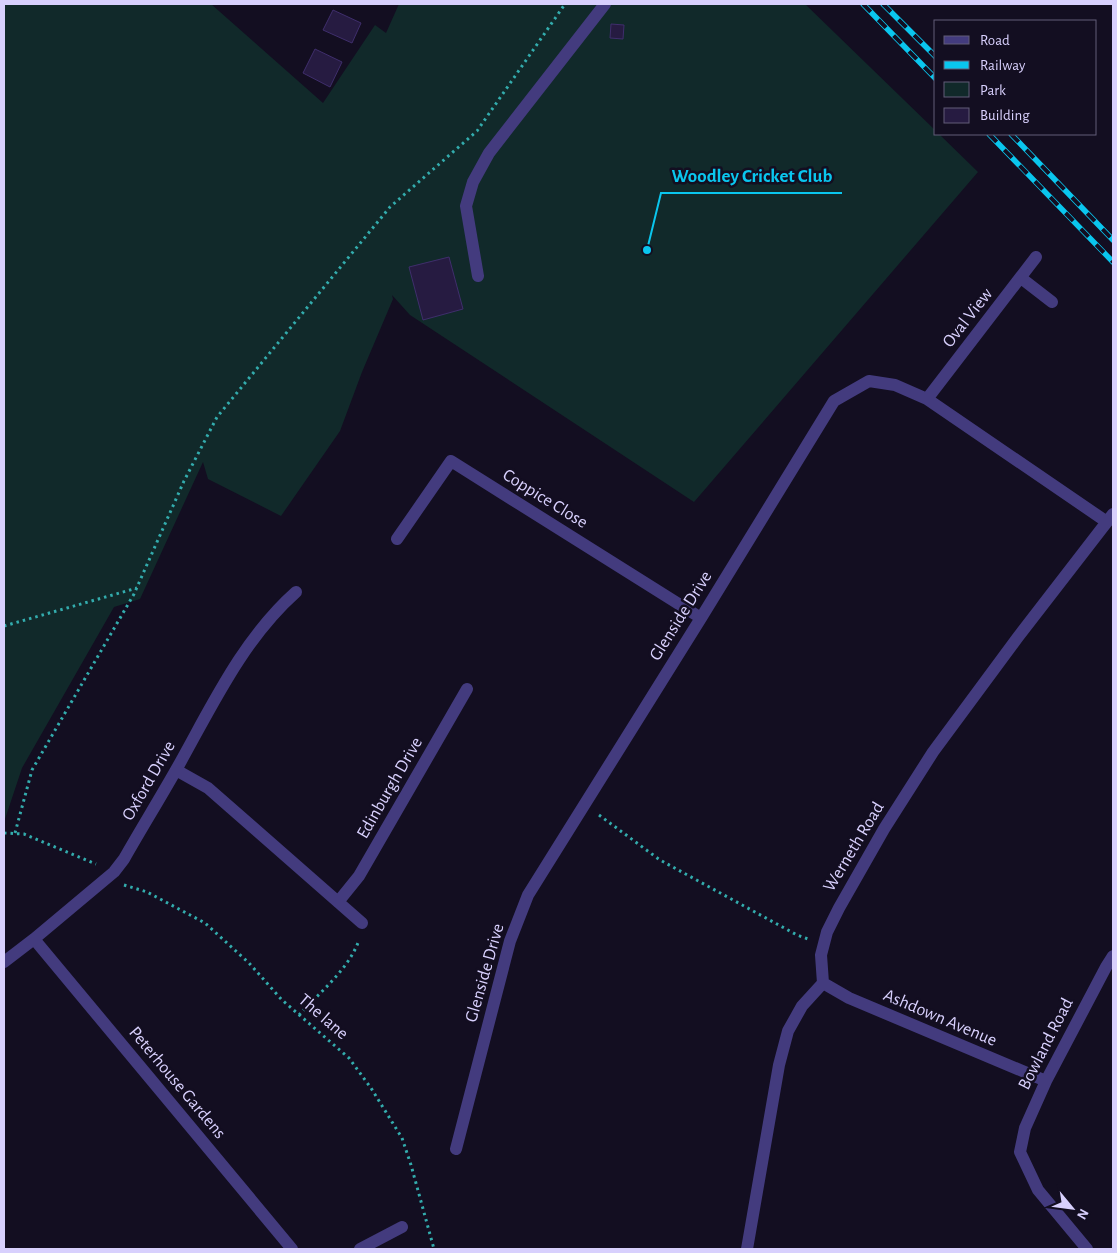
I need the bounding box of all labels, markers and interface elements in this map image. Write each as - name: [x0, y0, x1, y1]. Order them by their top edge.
- legend: [934, 20, 1097, 135]
- text: Road: [980, 33, 1010, 48]
- text: Railway: [980, 58, 1026, 73]
- text: Park: [980, 83, 1006, 98]
- text: Building: [980, 108, 1030, 123]
- callout: Woodley Cricket Club: [661, 159, 842, 193]
- text: Woodley Cricket Club: [672, 167, 832, 186]
- street label: Oval View: [940, 285, 996, 351]
- street label: Coppice Close: [499, 466, 591, 532]
- street label: Glenside Drive: [646, 568, 716, 664]
- street label: Edinburgh Drive: [354, 734, 426, 842]
- street label: Oxford Drive: [119, 738, 179, 824]
- street label: Werneth Road: [820, 799, 888, 895]
- street label: Glenside Drive: [462, 922, 508, 1024]
- street label: Ashdown Avenue: [881, 986, 999, 1050]
- street label: The lane: [295, 991, 351, 1043]
- street label: Bowland Road: [1015, 995, 1077, 1093]
- street label: Peterhouse Gardens: [125, 1024, 229, 1142]
- north arrow: [1047, 1183, 1097, 1233]
- text: N: [1074, 1206, 1091, 1221]

